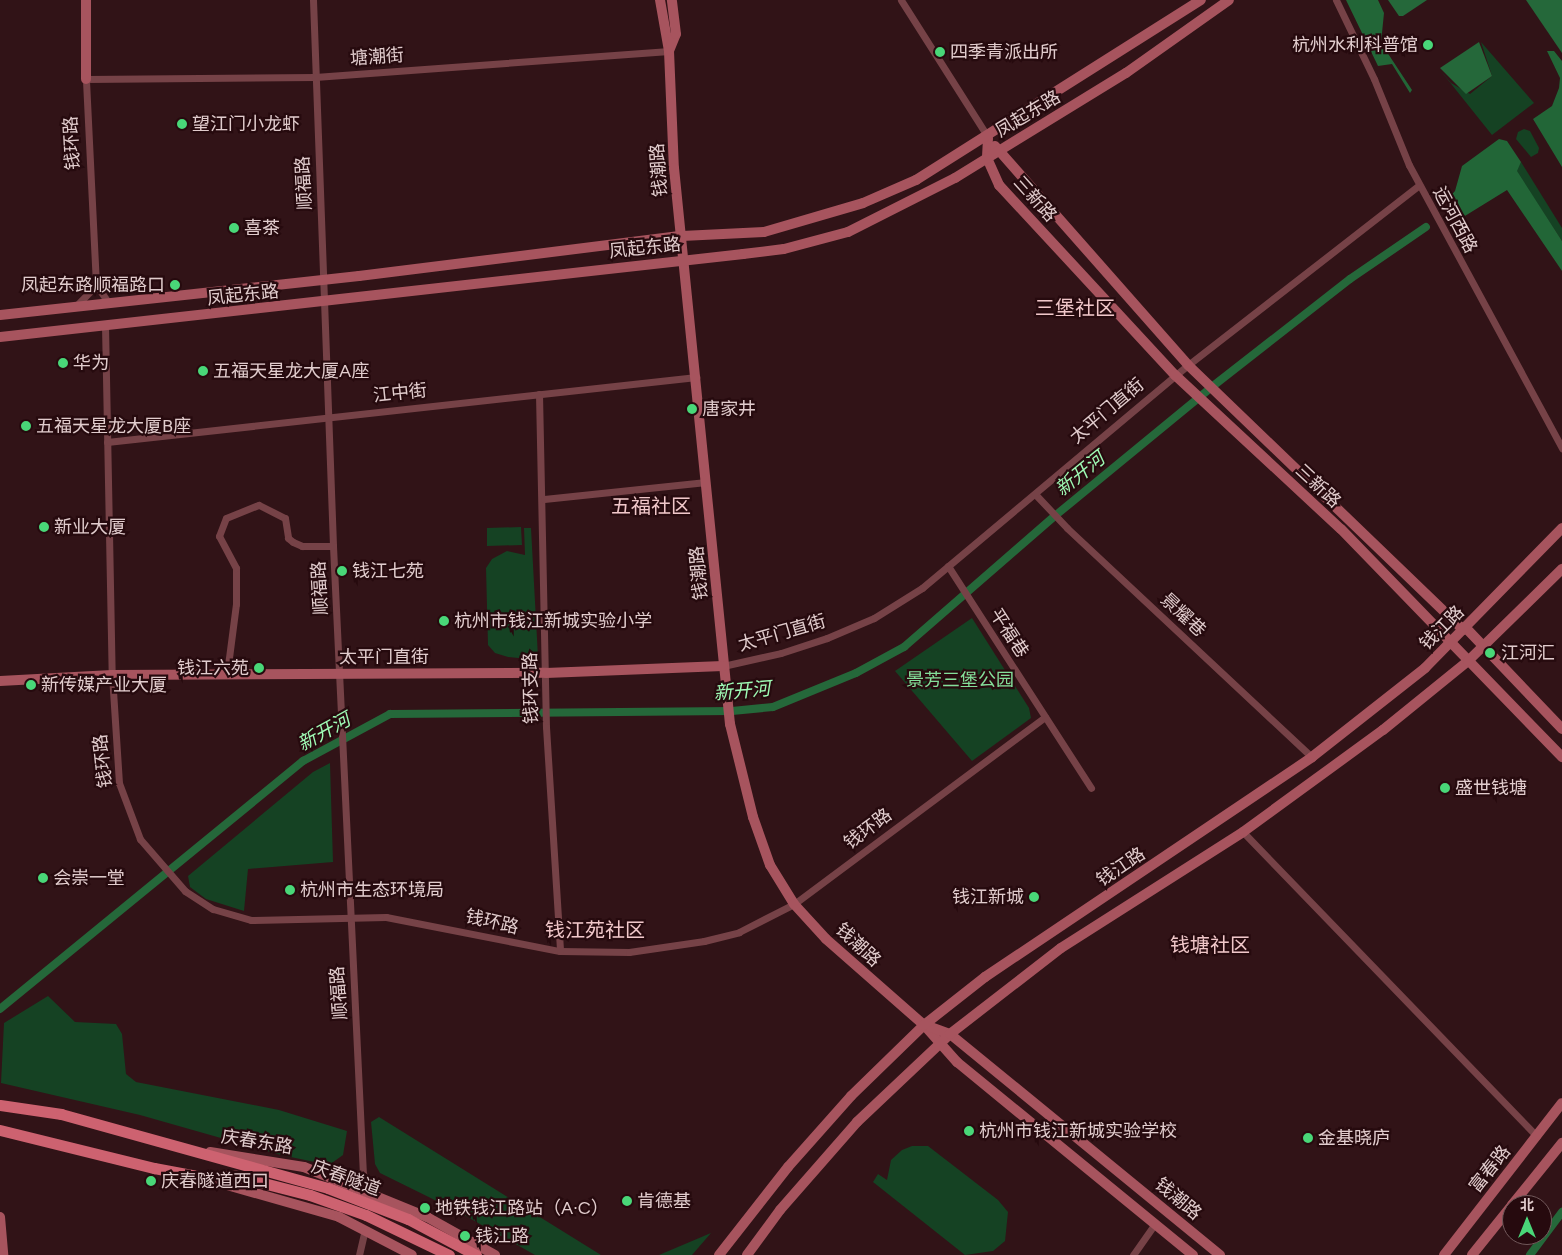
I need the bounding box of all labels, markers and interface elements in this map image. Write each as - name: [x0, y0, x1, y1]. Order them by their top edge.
- place label: 杭州水利科普馆: [1292, 34, 1418, 56]
- marker: 杭州水利科普馆: [1422, 39, 1434, 51]
- place label: 四季青派出所: [950, 41, 1058, 63]
- street label: 塘潮街: [349, 44, 405, 70]
- marker: 四季青派出所: [934, 46, 946, 58]
- street label: 凤起东路: [992, 86, 1064, 142]
- place label: 望江门小龙虾: [192, 113, 300, 135]
- street label: 钱环路: [60, 115, 84, 171]
- marker: 望江门小龙虾: [176, 118, 188, 130]
- street label: 钱潮路: [646, 142, 672, 198]
- street label: 顺福路: [292, 155, 316, 211]
- street label: 三新路: [1009, 172, 1061, 226]
- street label: 运河西路: [1429, 183, 1481, 257]
- place label: 喜茶: [244, 217, 280, 239]
- marker: 喜茶: [228, 222, 240, 234]
- street label: 凤起东路: [608, 233, 682, 263]
- place label: 凤起东路顺福路口: [21, 274, 165, 296]
- marker: 凤起东路顺福路口: [169, 279, 181, 291]
- street label: 凤起东路: [206, 280, 280, 310]
- district label: 三堡社区: [1035, 296, 1115, 320]
- place label: 华为: [73, 352, 109, 374]
- marker: 华为: [57, 357, 69, 369]
- place label: 五福天星龙大厦A座: [213, 360, 369, 382]
- marker: 五福天星龙大厦A座: [197, 365, 209, 377]
- street label: 太平门直街: [1066, 374, 1148, 448]
- street label: 江中街: [372, 379, 428, 407]
- place label: 唐家井: [702, 398, 756, 420]
- marker: 唐家井: [686, 403, 698, 415]
- place label: 五福天星龙大厦B座: [36, 415, 191, 437]
- marker: 五福天星龙大厦B座: [20, 420, 32, 432]
- water label: 新开河: [1051, 447, 1109, 501]
- street label: 三新路: [1291, 460, 1345, 512]
- district label: 五福社区: [611, 494, 691, 518]
- place label: 新业大厦: [54, 516, 126, 538]
- marker: 新业大厦: [38, 521, 50, 533]
- street label: 钱潮路: [686, 545, 712, 601]
- street label: 顺福路: [308, 560, 332, 616]
- place label: 钱江七苑: [352, 560, 424, 582]
- marker: 钱江七苑: [336, 565, 348, 577]
- street label: 景耀巷: [1156, 589, 1210, 641]
- street label: 钱江路: [1415, 601, 1469, 655]
- street label: 平福巷: [985, 604, 1033, 662]
- place label: 杭州市钱江新城实验小学: [454, 610, 652, 632]
- street label: 太平门直街: [736, 610, 828, 656]
- marker: 杭州市钱江新城实验小学: [438, 615, 450, 627]
- place label: 江河汇: [1501, 642, 1555, 664]
- street label: 太平门直街: [339, 646, 429, 668]
- marker: 江河汇: [1483, 646, 1497, 660]
- street label: 钱环支路: [520, 652, 542, 724]
- place label: 钱江六苑: [177, 657, 249, 679]
- marker: 钱江六苑: [253, 662, 265, 674]
- park label: 景芳三堡公园: [906, 669, 1014, 691]
- place label: 新传媒产业大厦: [41, 674, 167, 696]
- water label: 新开河: [713, 677, 771, 705]
- marker: 新传媒产业大厦: [25, 679, 37, 691]
- water label: 新开河: [294, 708, 354, 756]
- street label: 钱环路: [89, 733, 117, 789]
- place label: 盛世钱塘: [1455, 777, 1527, 799]
- marker: 盛世钱塘: [1439, 782, 1451, 794]
- street label: 钱环路: [840, 804, 896, 854]
- street label: 钱江路: [1093, 843, 1149, 891]
- place label: 会崇一堂: [53, 867, 125, 889]
- marker: 会崇一堂: [37, 872, 49, 884]
- place label: 杭州市生态环境局: [300, 879, 444, 901]
- marker: 杭州市生态环境局: [284, 884, 296, 896]
- place label: 钱江新城: [952, 886, 1024, 908]
- marker: 钱江新城: [1028, 891, 1040, 903]
- street label: 钱环路: [463, 905, 521, 939]
- district label: 钱江苑社区: [545, 918, 645, 942]
- street label: 钱潮路: [831, 919, 885, 971]
- district label: 钱塘社区: [1170, 933, 1250, 957]
- street label: 顺福路: [326, 965, 352, 1021]
- place label: 杭州市钱江新城实验学校: [979, 1120, 1177, 1142]
- marker: 杭州市钱江新城实验学校: [963, 1125, 975, 1137]
- street label: 庆春东路: [220, 1126, 294, 1158]
- place label: 金基晓庐: [1318, 1127, 1390, 1149]
- marker: 金基晓庐: [1302, 1132, 1314, 1144]
- street label: 富春路: [1465, 1141, 1515, 1197]
- street label: 庆春隧道: [308, 1156, 384, 1200]
- place label: 庆春隧道西口: [161, 1170, 269, 1192]
- street label: 钱潮路: [1150, 1173, 1206, 1225]
- marker: 庆春隧道西口: [145, 1175, 157, 1187]
- place label: 肯德基: [637, 1190, 691, 1212]
- marker: 肯德基: [621, 1195, 633, 1207]
- north arrow: [1502, 1195, 1552, 1245]
- place label: 地铁钱江路站（A·C）: [435, 1197, 609, 1219]
- text: 北: [1520, 1197, 1534, 1214]
- marker: 地铁钱江路站（A·C）: [419, 1202, 431, 1214]
- place label: 钱江路: [475, 1225, 529, 1247]
- marker: 钱江路: [459, 1230, 471, 1242]

